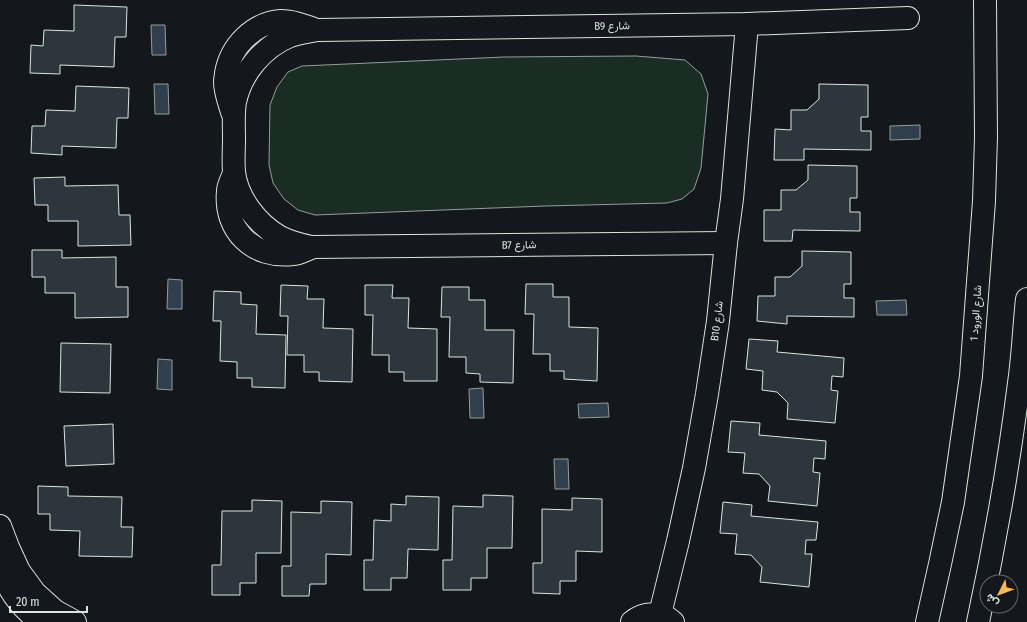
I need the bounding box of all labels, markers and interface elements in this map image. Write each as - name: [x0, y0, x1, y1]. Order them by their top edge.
- street label: B9 شارع: [594, 19, 630, 34]
- street label: B7 شارع: [501, 238, 537, 253]
- street label: شارع الورود 1: [968, 284, 985, 341]
- street label: B10 شارع: [708, 300, 727, 342]
- north arrow: [979, 574, 1019, 614]
- scale bar: [10, 588, 87, 614]
- text: ش: [983, 591, 1001, 610]
- text: 20 m: [16, 595, 40, 609]

